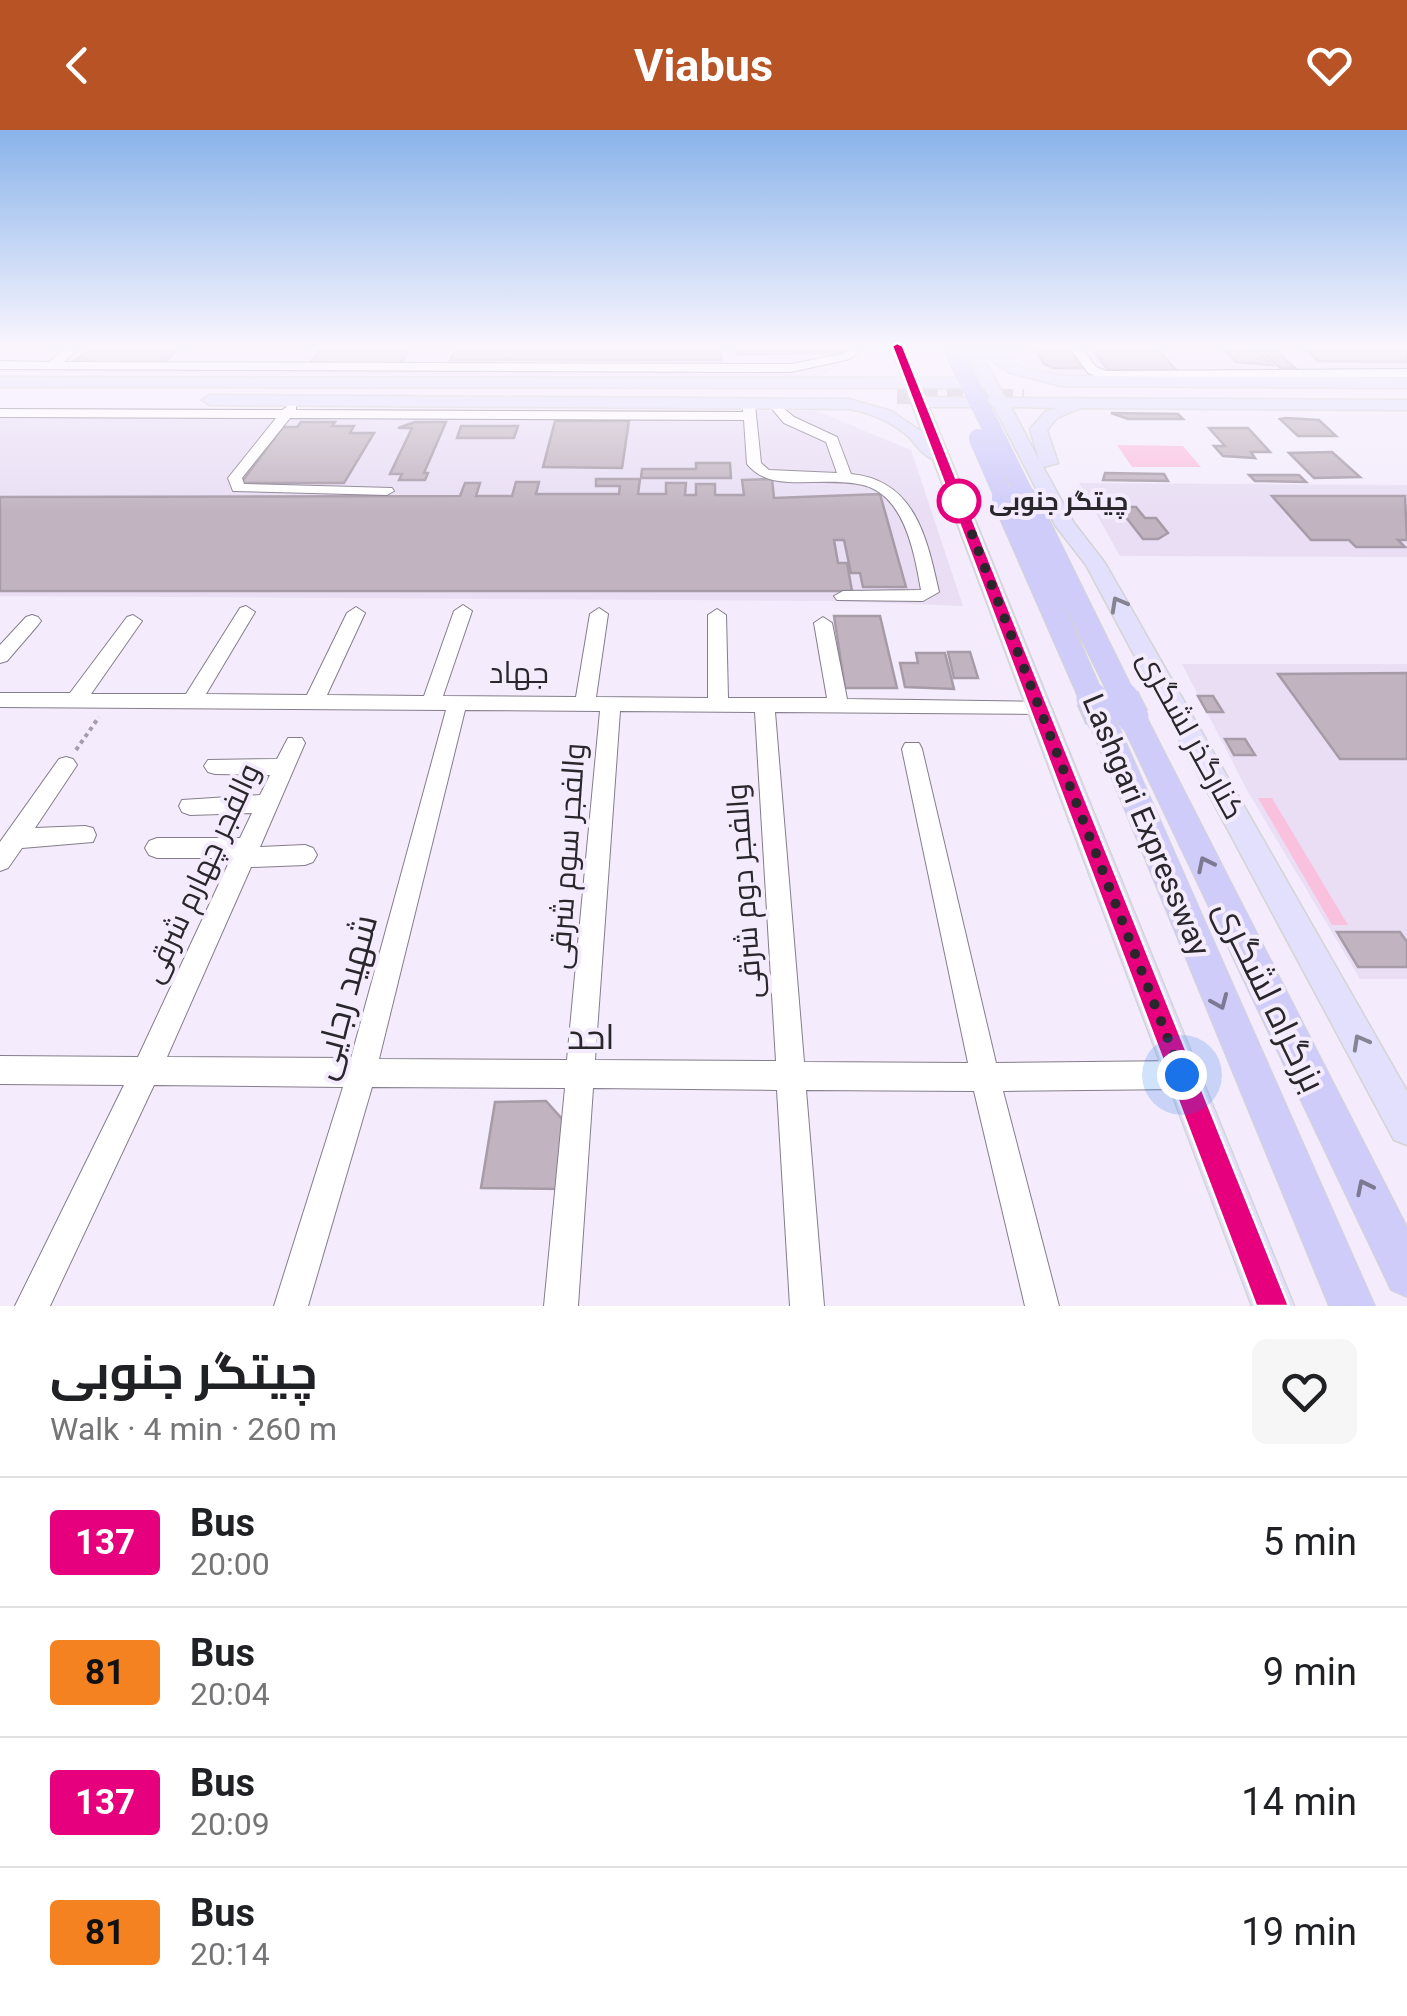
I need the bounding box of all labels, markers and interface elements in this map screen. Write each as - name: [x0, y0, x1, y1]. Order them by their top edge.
- icon: back: [50, 38, 105, 93]
- icon: heart: [1302, 38, 1357, 93]
- text: Viabus: [634, 39, 773, 92]
- marker: چیتگر جنوبی: [938, 480, 980, 522]
- place label: چیتگر جنوبی: [989, 487, 1128, 519]
- one-way arrow: [1111, 597, 1131, 615]
- street label: کنارگذر لشگری: [1131, 644, 1252, 825]
- street label: جهاد: [489, 655, 549, 691]
- street label: Lashgari Expressway: [1075, 689, 1217, 961]
- street label: والفجر سوم شرقی: [541, 742, 595, 971]
- street label: والفجر چهارم شرقی: [134, 758, 269, 989]
- street label: والفجر دوم شرقی: [719, 782, 771, 1000]
- one-way arrow: [1197, 856, 1217, 874]
- street label: بزرگراه لشگری: [1206, 894, 1334, 1099]
- street label: شهید رجایی: [303, 910, 386, 1084]
- one-way arrow: [1208, 992, 1228, 1010]
- street label: احد: [567, 1017, 615, 1058]
- one-way arrow: [1352, 1035, 1372, 1053]
- your location: [1157, 1050, 1207, 1100]
- one-way arrow: [1356, 1179, 1376, 1197]
- button: heart: [1252, 1339, 1357, 1444]
- text: چیتگر جنوبی: [50, 1344, 317, 1401]
- text: Walk · 4 min · 260 m: [50, 1410, 337, 1448]
- text: Bus: [190, 1501, 255, 1545]
- text: 5 min: [1263, 1520, 1357, 1564]
- text: 137: [75, 1522, 135, 1563]
- text: 20:00: [190, 1545, 270, 1583]
- text: Bus: [190, 1631, 255, 1675]
- text: 9 min: [1263, 1650, 1357, 1694]
- text: 81: [85, 1652, 125, 1693]
- text: 20:04: [190, 1675, 270, 1713]
- text: Bus: [190, 1761, 255, 1805]
- text: 14 min: [1241, 1780, 1357, 1824]
- text: 137: [75, 1782, 135, 1823]
- text: 20:09: [190, 1805, 270, 1843]
- text: Bus: [190, 1891, 255, 1935]
- text: 19 min: [1241, 1910, 1357, 1954]
- text: 81: [85, 1912, 125, 1953]
- text: 20:14: [190, 1935, 270, 1973]

